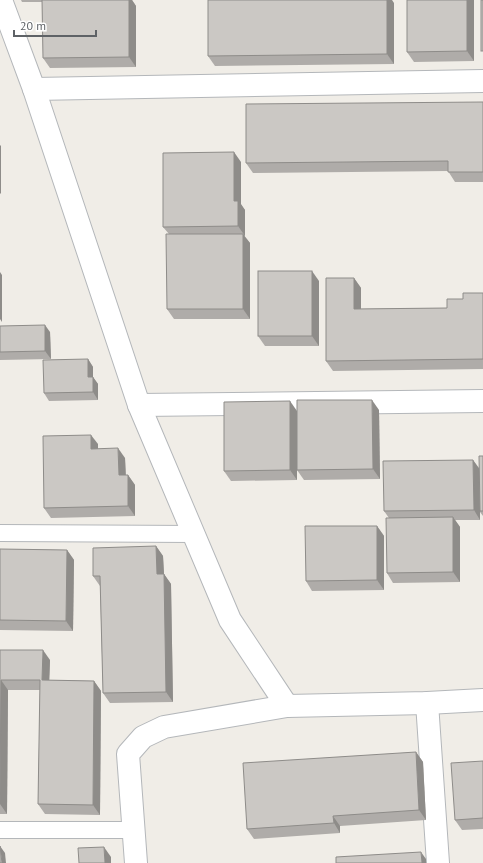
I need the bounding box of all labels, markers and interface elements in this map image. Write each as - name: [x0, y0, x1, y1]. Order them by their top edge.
- scale bar: [14, 12, 96, 38]
- text: 20 m: [20, 18, 46, 33]

